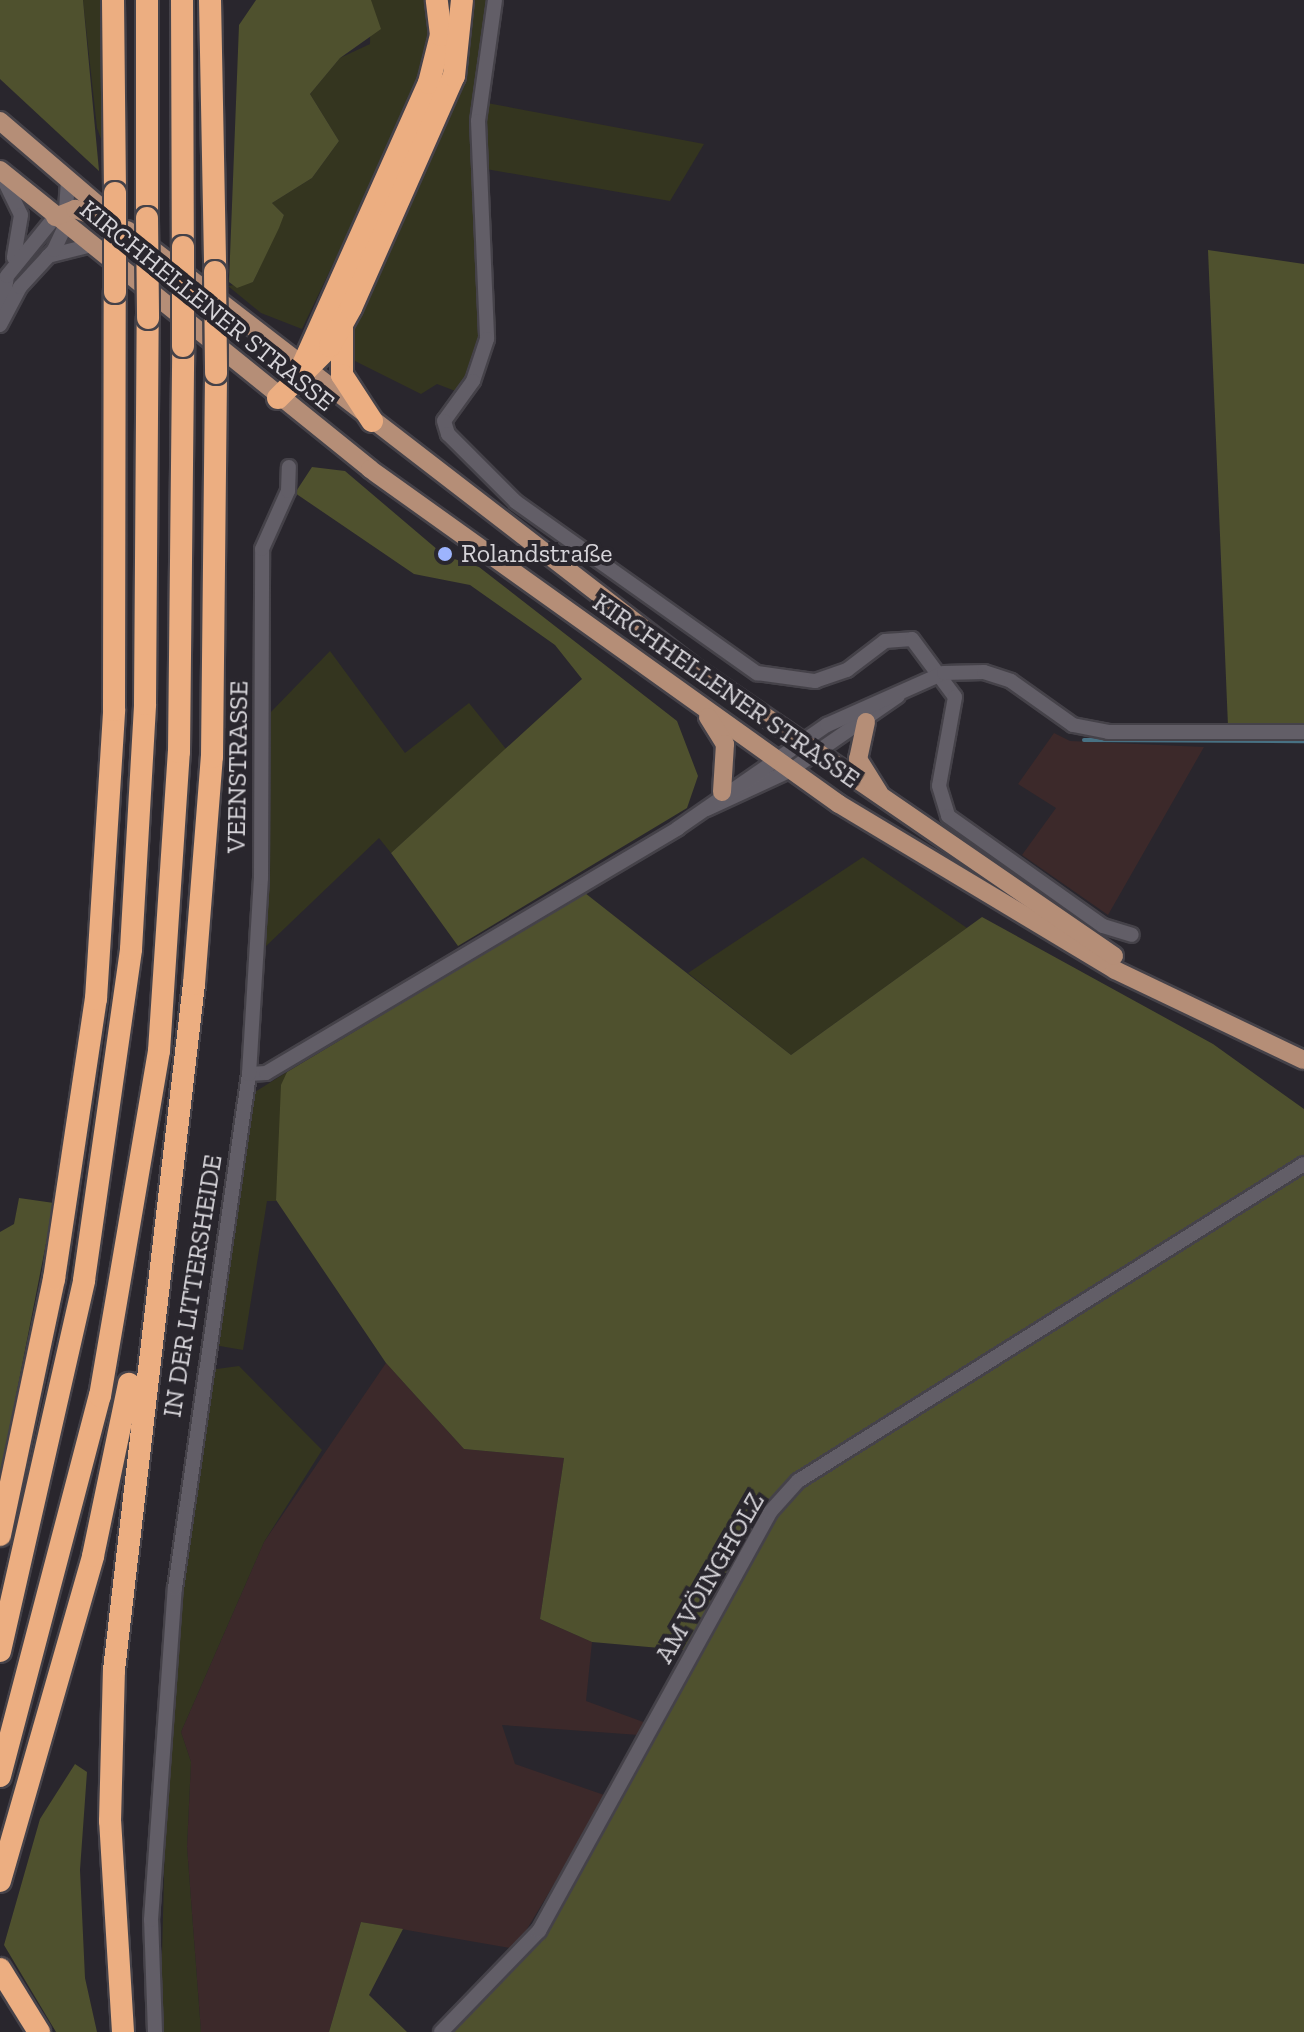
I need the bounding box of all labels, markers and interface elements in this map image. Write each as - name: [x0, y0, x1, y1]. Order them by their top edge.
- street label: KIRCHHELLENER STRASSE: [74, 194, 340, 418]
- place label: Rolandstraße: [461, 538, 612, 570]
- marker: Rolandstraße: [436, 545, 454, 563]
- street label: KIRCHHELLENER STRASSE: [587, 587, 865, 795]
- street label: VEENSTRASSE: [221, 680, 255, 854]
- street label: IN DER LITTERSHEIDE: [157, 1153, 229, 1419]
- street label: AM VÖINGHOLZ: [648, 1487, 772, 1669]

